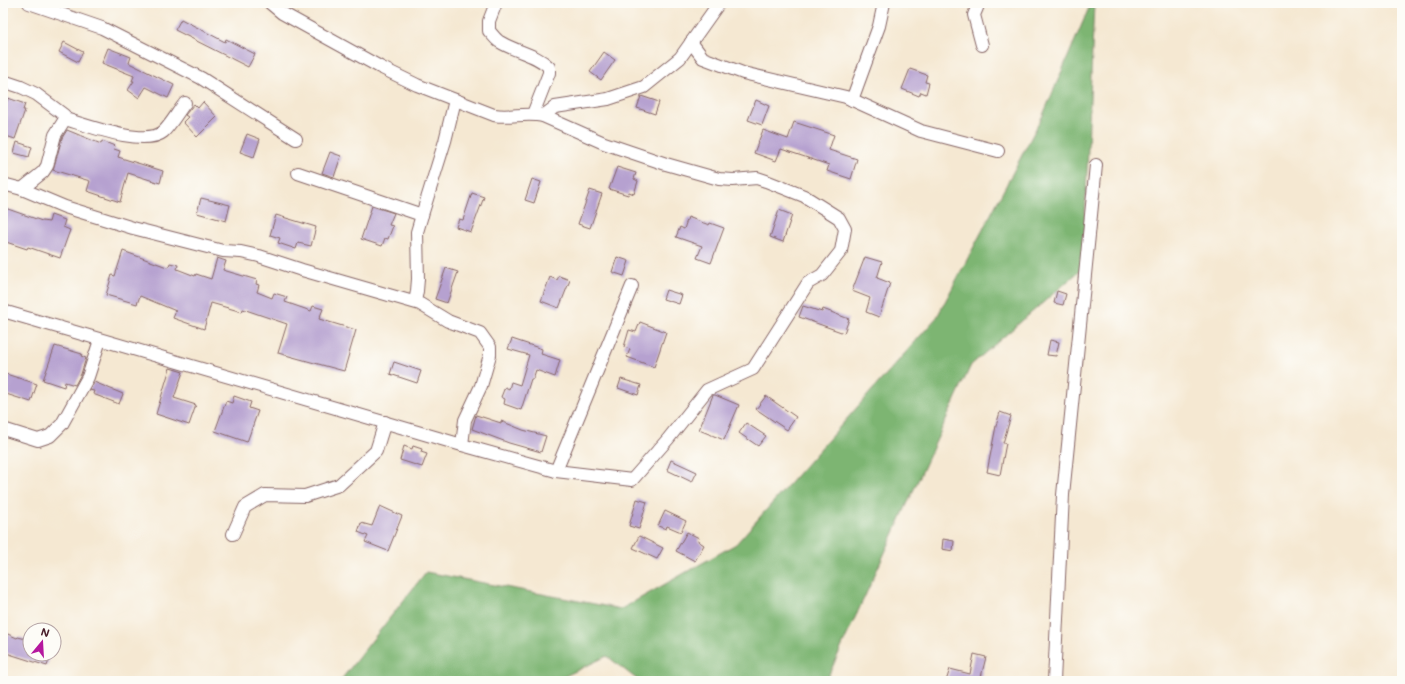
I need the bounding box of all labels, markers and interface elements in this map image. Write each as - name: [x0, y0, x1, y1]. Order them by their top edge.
- north arrow: [22, 622, 62, 662]
- text: N: [39, 624, 52, 640]

